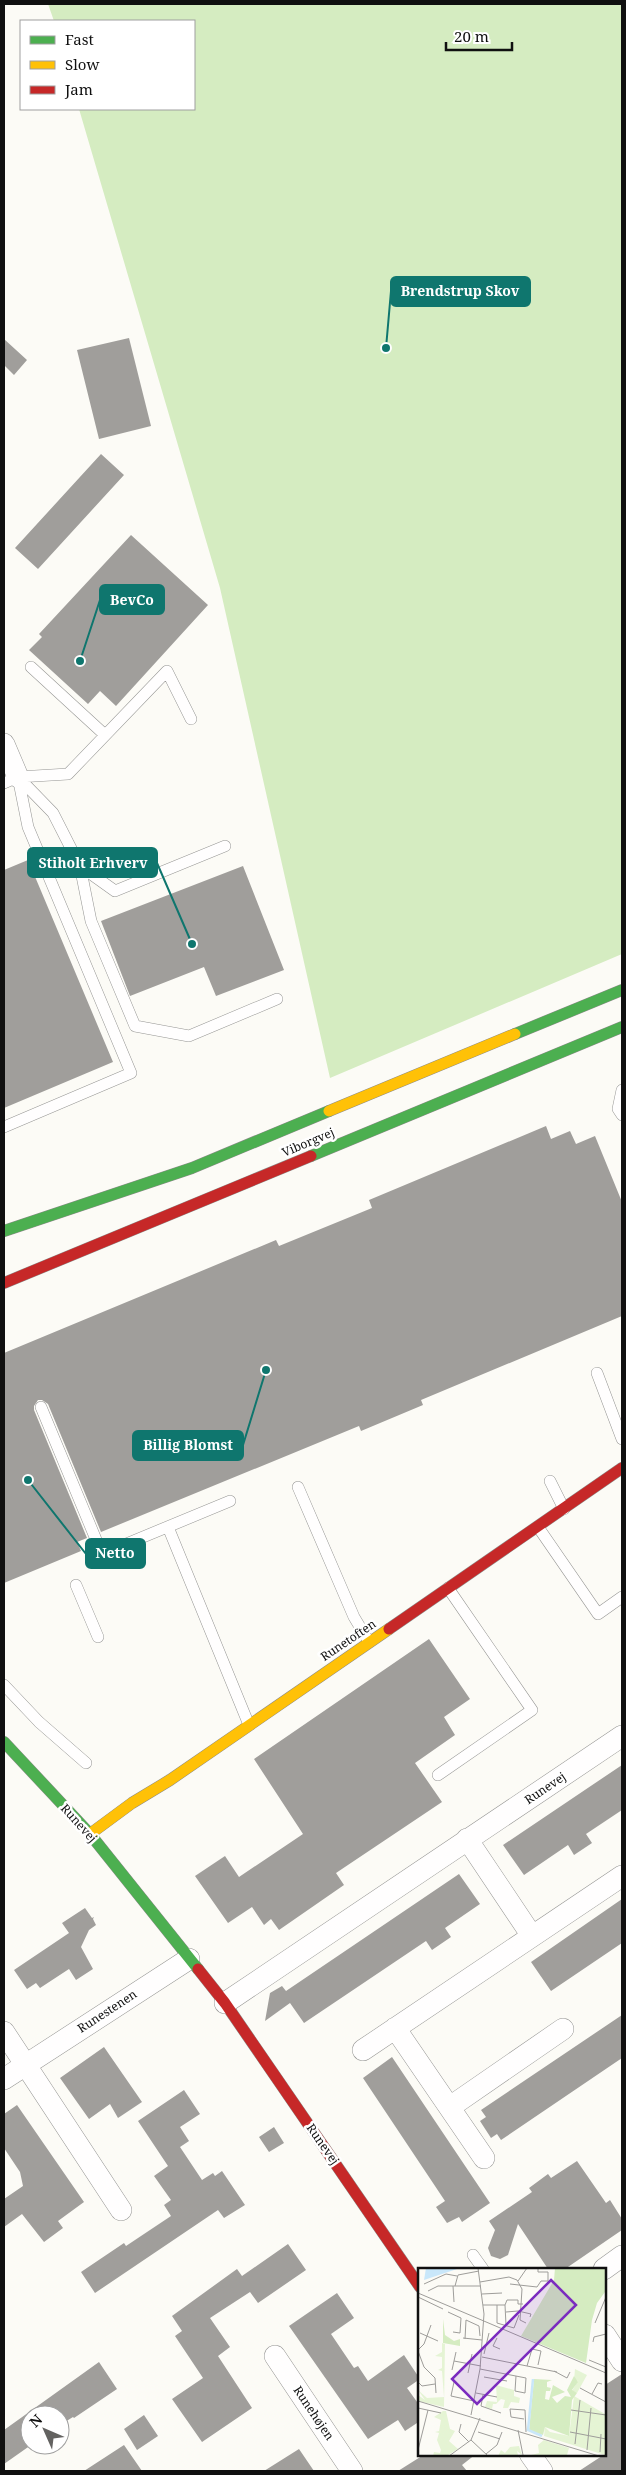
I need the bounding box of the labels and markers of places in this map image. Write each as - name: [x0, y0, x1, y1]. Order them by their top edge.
- callout: Brendstrup Skov: [391, 277, 530, 306]
- callout: BevCo: [100, 585, 164, 614]
- callout: Stiholt Erhverv: [28, 848, 157, 877]
- callout: Billig Blomst: [133, 1431, 243, 1460]
- callout: Netto: [86, 1539, 145, 1568]

